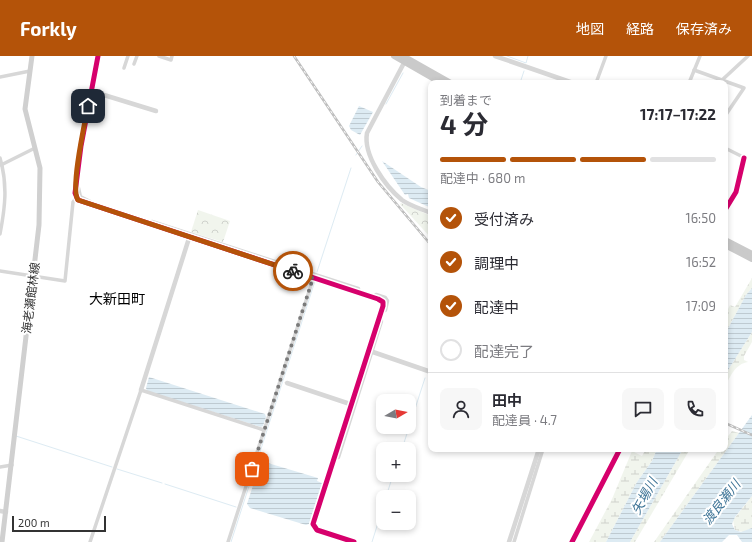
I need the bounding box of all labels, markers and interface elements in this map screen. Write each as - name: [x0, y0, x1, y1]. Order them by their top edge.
- text: Forkly: [20, 17, 77, 40]
- text: 地図: [576, 20, 604, 37]
- text: 経路: [626, 20, 654, 37]
- text: 保存済み: [676, 20, 732, 37]
- pin: [71, 89, 105, 123]
- text: 到着まで: [440, 92, 492, 108]
- icon: home: [77, 95, 99, 117]
- text: 17:17–17:22: [640, 105, 716, 123]
- text: 4 分: [440, 108, 488, 139]
- text: 配達中 · 680 m: [440, 170, 525, 186]
- icon: check: [440, 207, 462, 229]
- text: 受付済み: [474, 210, 534, 228]
- text: 16:50: [686, 210, 716, 226]
- courier: [273, 251, 313, 291]
- icon: check: [440, 251, 462, 273]
- text: 調理中: [474, 254, 519, 272]
- text: 16:52: [686, 254, 716, 270]
- icon: bike: [282, 260, 304, 282]
- street label: 海老瀬館林線: [19, 261, 41, 335]
- district label: 大新田町: [89, 290, 145, 307]
- icon: check: [440, 295, 462, 317]
- text: 配達中: [474, 298, 519, 316]
- text: 17:09: [686, 298, 716, 314]
- text: 配達完了: [474, 342, 534, 360]
- button: person: [440, 388, 482, 430]
- button: chat: [622, 388, 664, 430]
- button: phone: [674, 388, 716, 430]
- text: 田中: [492, 391, 522, 409]
- north arrow: [376, 394, 416, 434]
- map controls: [376, 394, 416, 530]
- text: 配達員 · 4.7: [492, 412, 557, 428]
- button: +: [376, 442, 416, 482]
- pin: [235, 452, 269, 486]
- icon: bag: [241, 458, 263, 480]
- water label: 矢場川: [628, 473, 661, 517]
- water label: 渡良瀬川: [699, 475, 745, 527]
- button: −: [376, 490, 416, 530]
- scale bar: [12, 514, 106, 533]
- text: 200 m: [18, 516, 50, 529]

